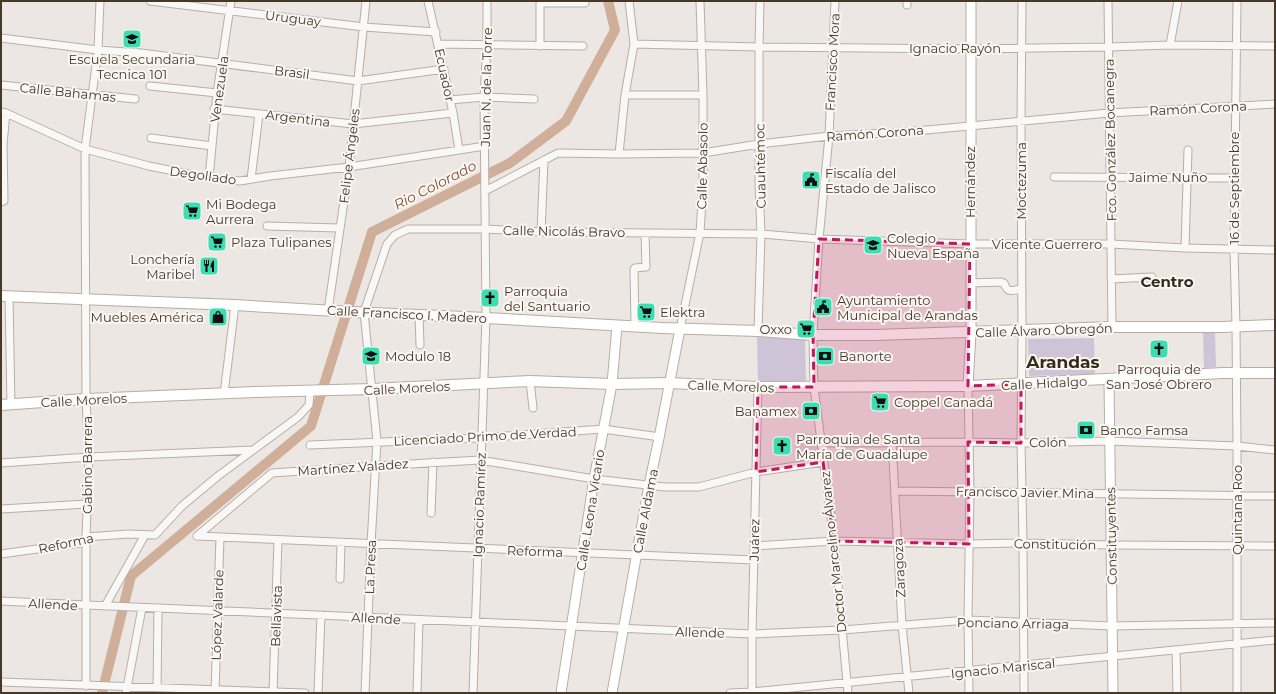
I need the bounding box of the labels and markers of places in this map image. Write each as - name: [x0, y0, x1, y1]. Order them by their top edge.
- school or university icon: Escuela Secundaria Tecnica 101: [121, 28, 143, 50]
- place label: Escuela Secundaria Tecnica 101: [69, 51, 195, 82]
- place label: Fiscalía del Estado de Jalisco: [825, 165, 936, 196]
- public building icon: Fiscalía del Estado de Jalisco: [800, 169, 822, 191]
- place label: Mi Bodega Aurrera: [206, 196, 277, 227]
- supermarket icon: Mi Bodega Aurrera: [181, 200, 203, 222]
- place label: Colegio Nueva España: [887, 230, 980, 261]
- supermarket icon: Plaza Tulipanes: [206, 231, 228, 253]
- place label: Plaza Tulipanes: [231, 234, 332, 250]
- school or university icon: Colegio Nueva España: [862, 234, 884, 256]
- place label: Lonchería Maribel: [130, 251, 195, 282]
- restaurant icon: Lonchería Maribel: [198, 255, 220, 277]
- place label: Parroquia del Santuario: [504, 283, 590, 314]
- church icon: Parroquia del Santuario: [479, 287, 501, 309]
- place label: Ayuntamiento Municipal de Arandas: [837, 292, 978, 323]
- public building icon: Ayuntamiento Municipal de Arandas: [812, 296, 834, 318]
- supermarket icon: Elektra: [635, 301, 657, 323]
- place label: Elektra: [660, 304, 705, 320]
- shop icon: Muebles América: [207, 306, 229, 328]
- place label: Muebles América: [91, 309, 204, 325]
- supermarket icon: Oxxo: [795, 318, 817, 340]
- place label: Oxxo: [759, 321, 792, 337]
- church icon: Parroquia de San José Obrero: [1148, 338, 1170, 360]
- school or university icon: Modulo 18: [360, 345, 382, 367]
- bank icon: Banorte: [814, 345, 836, 367]
- place label: Modulo 18: [385, 348, 451, 364]
- place label: Banorte: [839, 348, 892, 364]
- place label: Parroquia de San José Obrero: [1106, 361, 1212, 392]
- supermarket icon: Coppel Canadá: [869, 391, 891, 413]
- place label: Coppel Canadá: [894, 394, 993, 410]
- bank icon: Banamex: [800, 400, 822, 422]
- place label: Banamex: [735, 403, 797, 419]
- bank icon: Banco Famsa: [1075, 419, 1097, 441]
- place label: Banco Famsa: [1100, 422, 1188, 438]
- place label: Parroquia de Santa María de Guadalupe: [796, 431, 928, 462]
- church icon: Parroquia de Santa María de Guadalupe: [771, 435, 793, 457]

